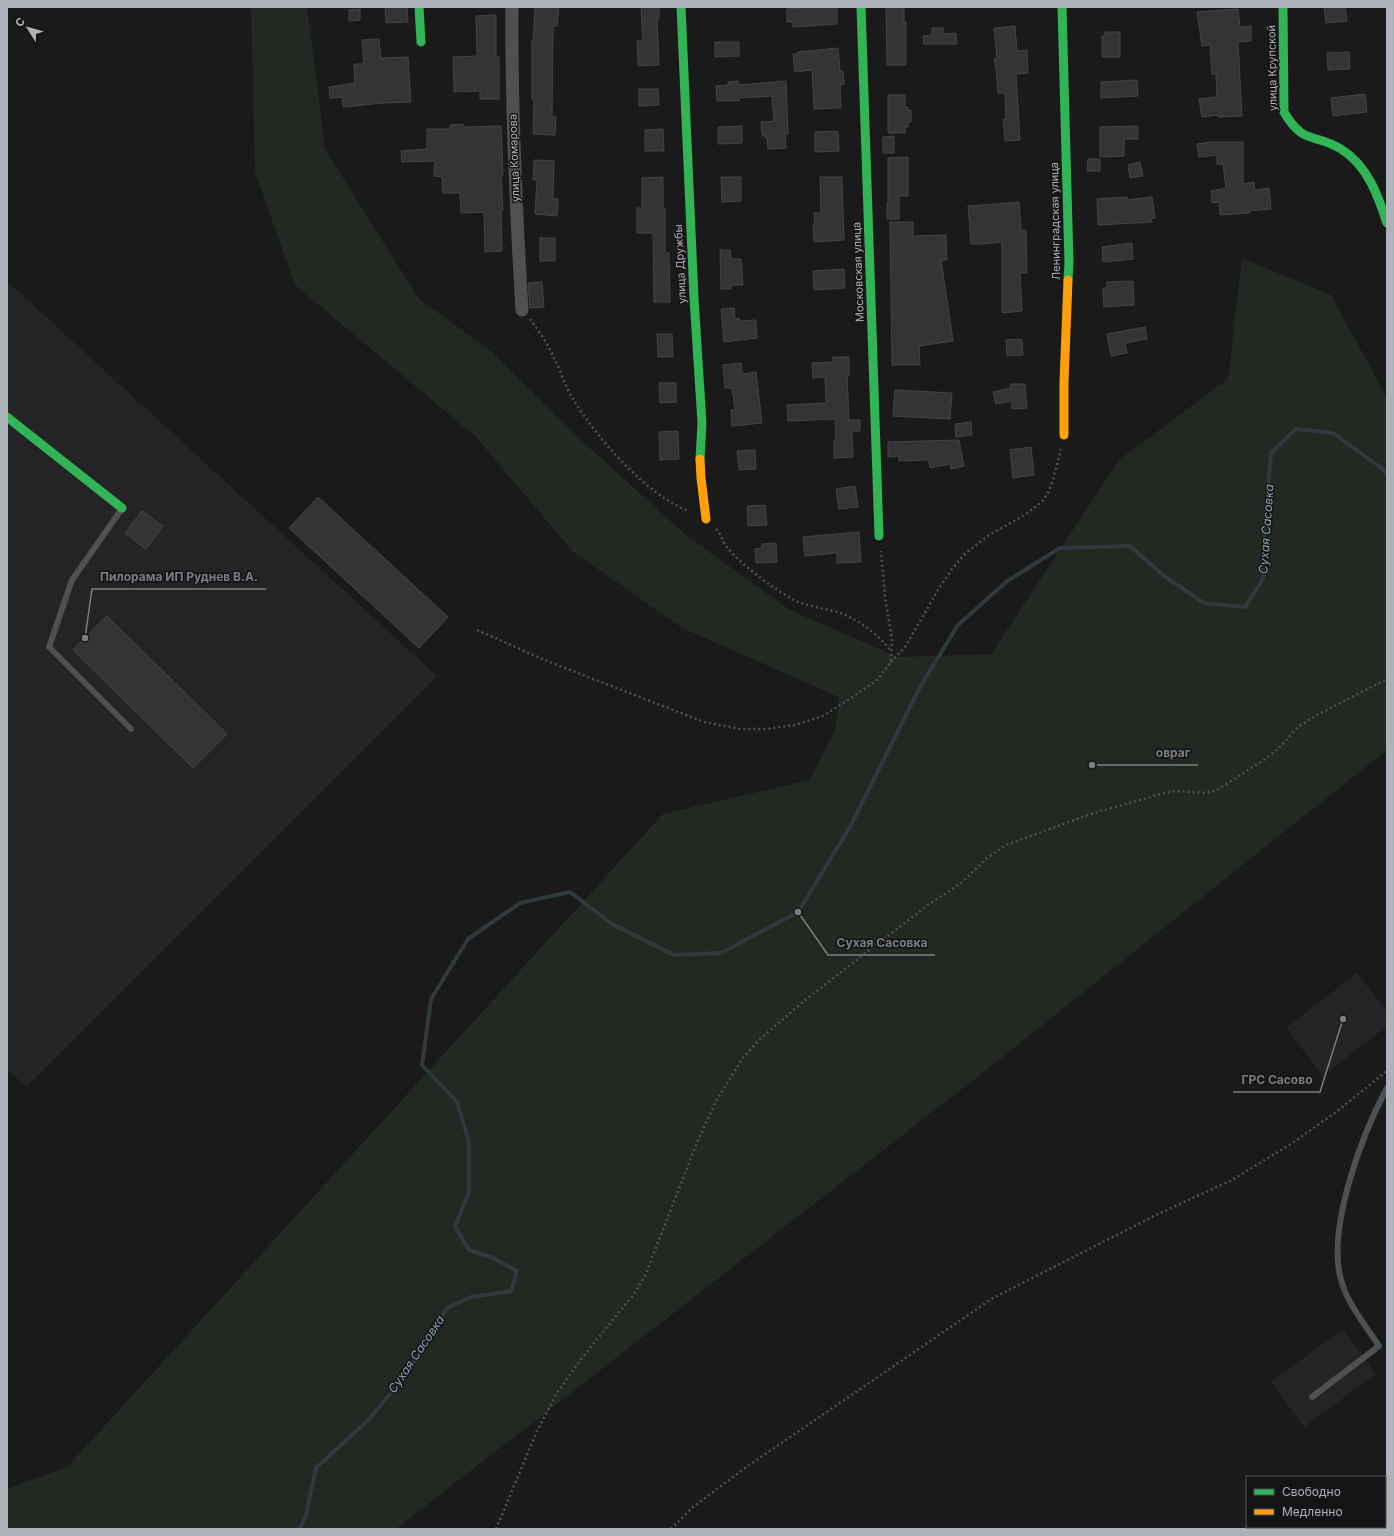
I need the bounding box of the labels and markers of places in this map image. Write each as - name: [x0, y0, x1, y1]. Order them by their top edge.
- callout: Пилорама ИП Руднев В.А.: [92, 565, 266, 589]
- callout: овраг: [1147, 741, 1198, 765]
- callout: Сухая Сасовка: [828, 931, 935, 955]
- callout: ГРС Сасово: [1233, 1068, 1320, 1092]

